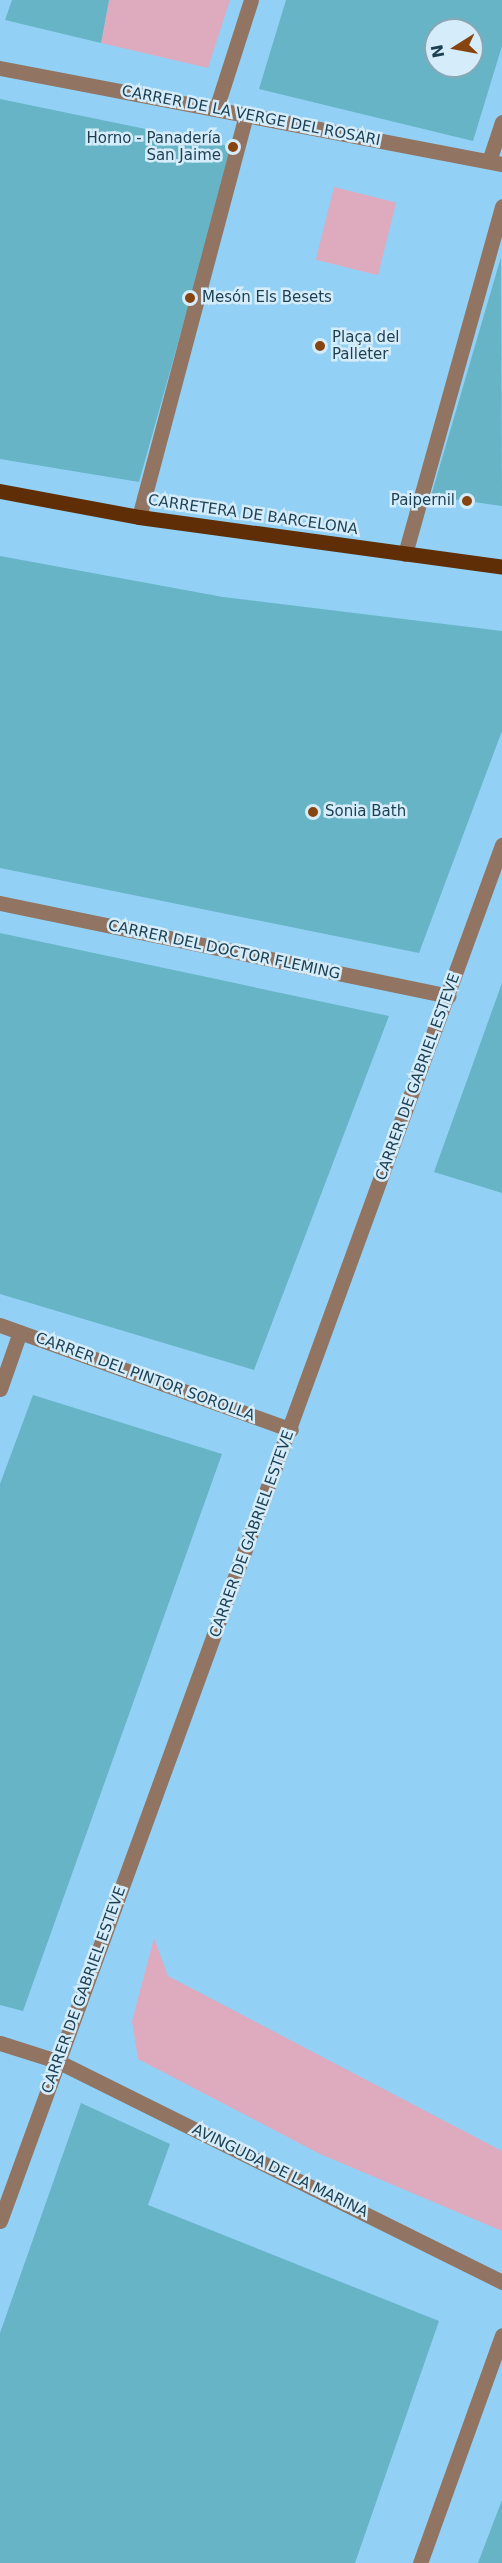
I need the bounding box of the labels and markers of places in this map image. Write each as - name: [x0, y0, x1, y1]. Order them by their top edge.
- place label: Horno - Panadería San Jaime: [86, 129, 221, 164]
- marker: Horno - Panadería San Jaime: [226, 140, 240, 154]
- place label: Mesón Els Besets: [202, 289, 332, 307]
- marker: Mesón Els Besets: [183, 291, 197, 305]
- place label: Plaça del Palleter: [332, 328, 400, 363]
- marker: Plaça del Palleter: [313, 339, 327, 353]
- place label: Paipernil: [391, 492, 455, 510]
- marker: Paipernil: [460, 494, 474, 508]
- place label: Sonia Bath: [325, 803, 406, 821]
- marker: Sonia Bath: [306, 805, 320, 819]

